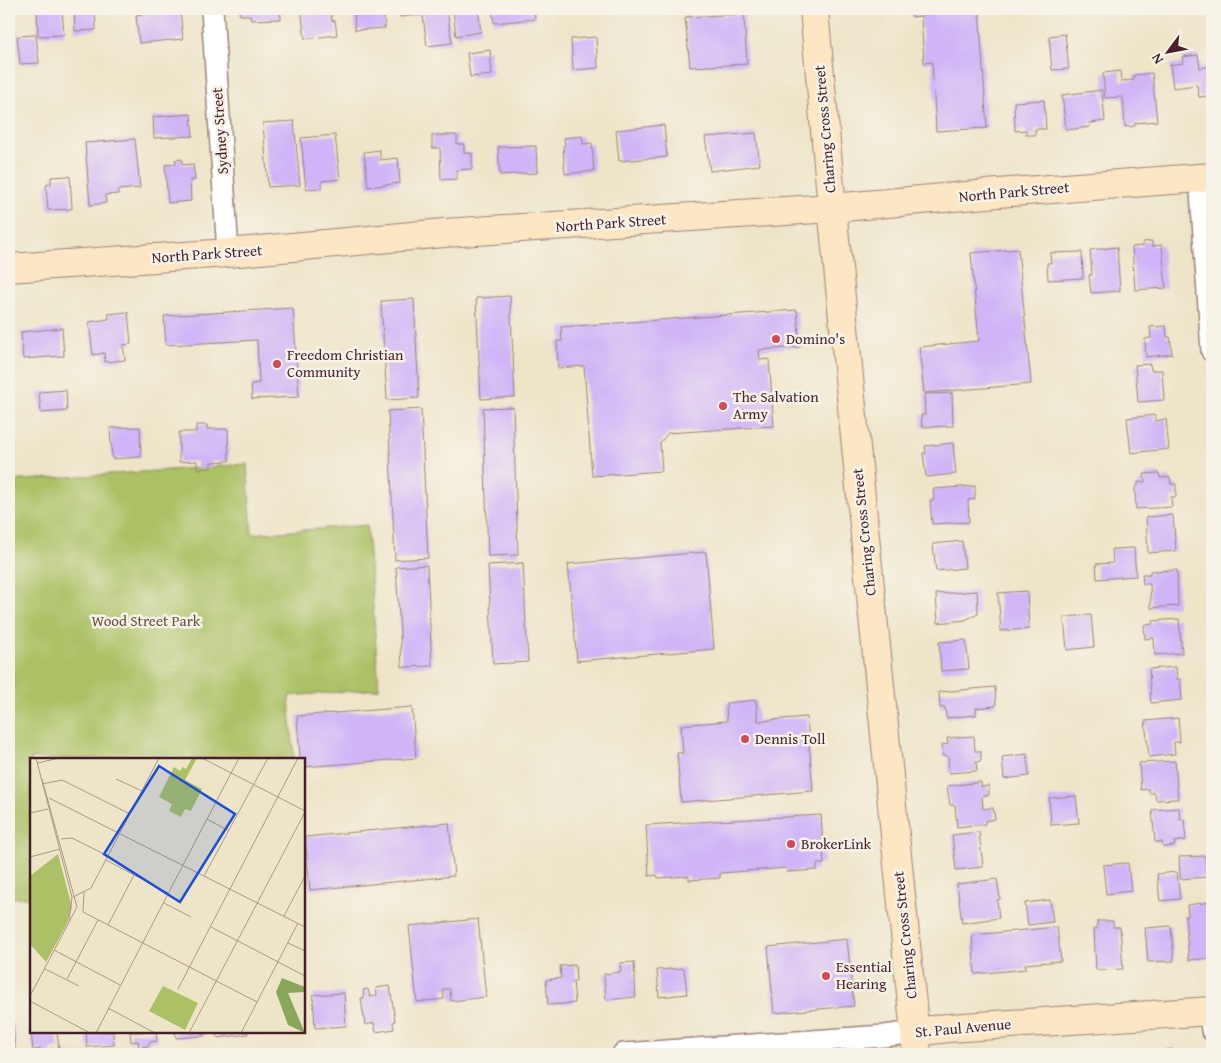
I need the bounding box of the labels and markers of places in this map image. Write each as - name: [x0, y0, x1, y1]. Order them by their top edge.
- place label: Domino's: [786, 328, 845, 349]
- marker: Domino's: [770, 333, 782, 345]
- place label: Freedom Christian Community: [287, 344, 404, 382]
- marker: Freedom Christian Community: [271, 358, 283, 370]
- place label: The Salvation Army: [733, 386, 819, 424]
- marker: The Salvation Army: [717, 400, 729, 412]
- place label: Dennis Toll: [755, 728, 825, 749]
- marker: Dennis Toll: [739, 733, 751, 745]
- place label: BrokerLink: [801, 833, 872, 854]
- marker: BrokerLink: [785, 838, 797, 850]
- place label: Essential Hearing: [836, 956, 892, 994]
- marker: Essential Hearing: [820, 970, 832, 982]

